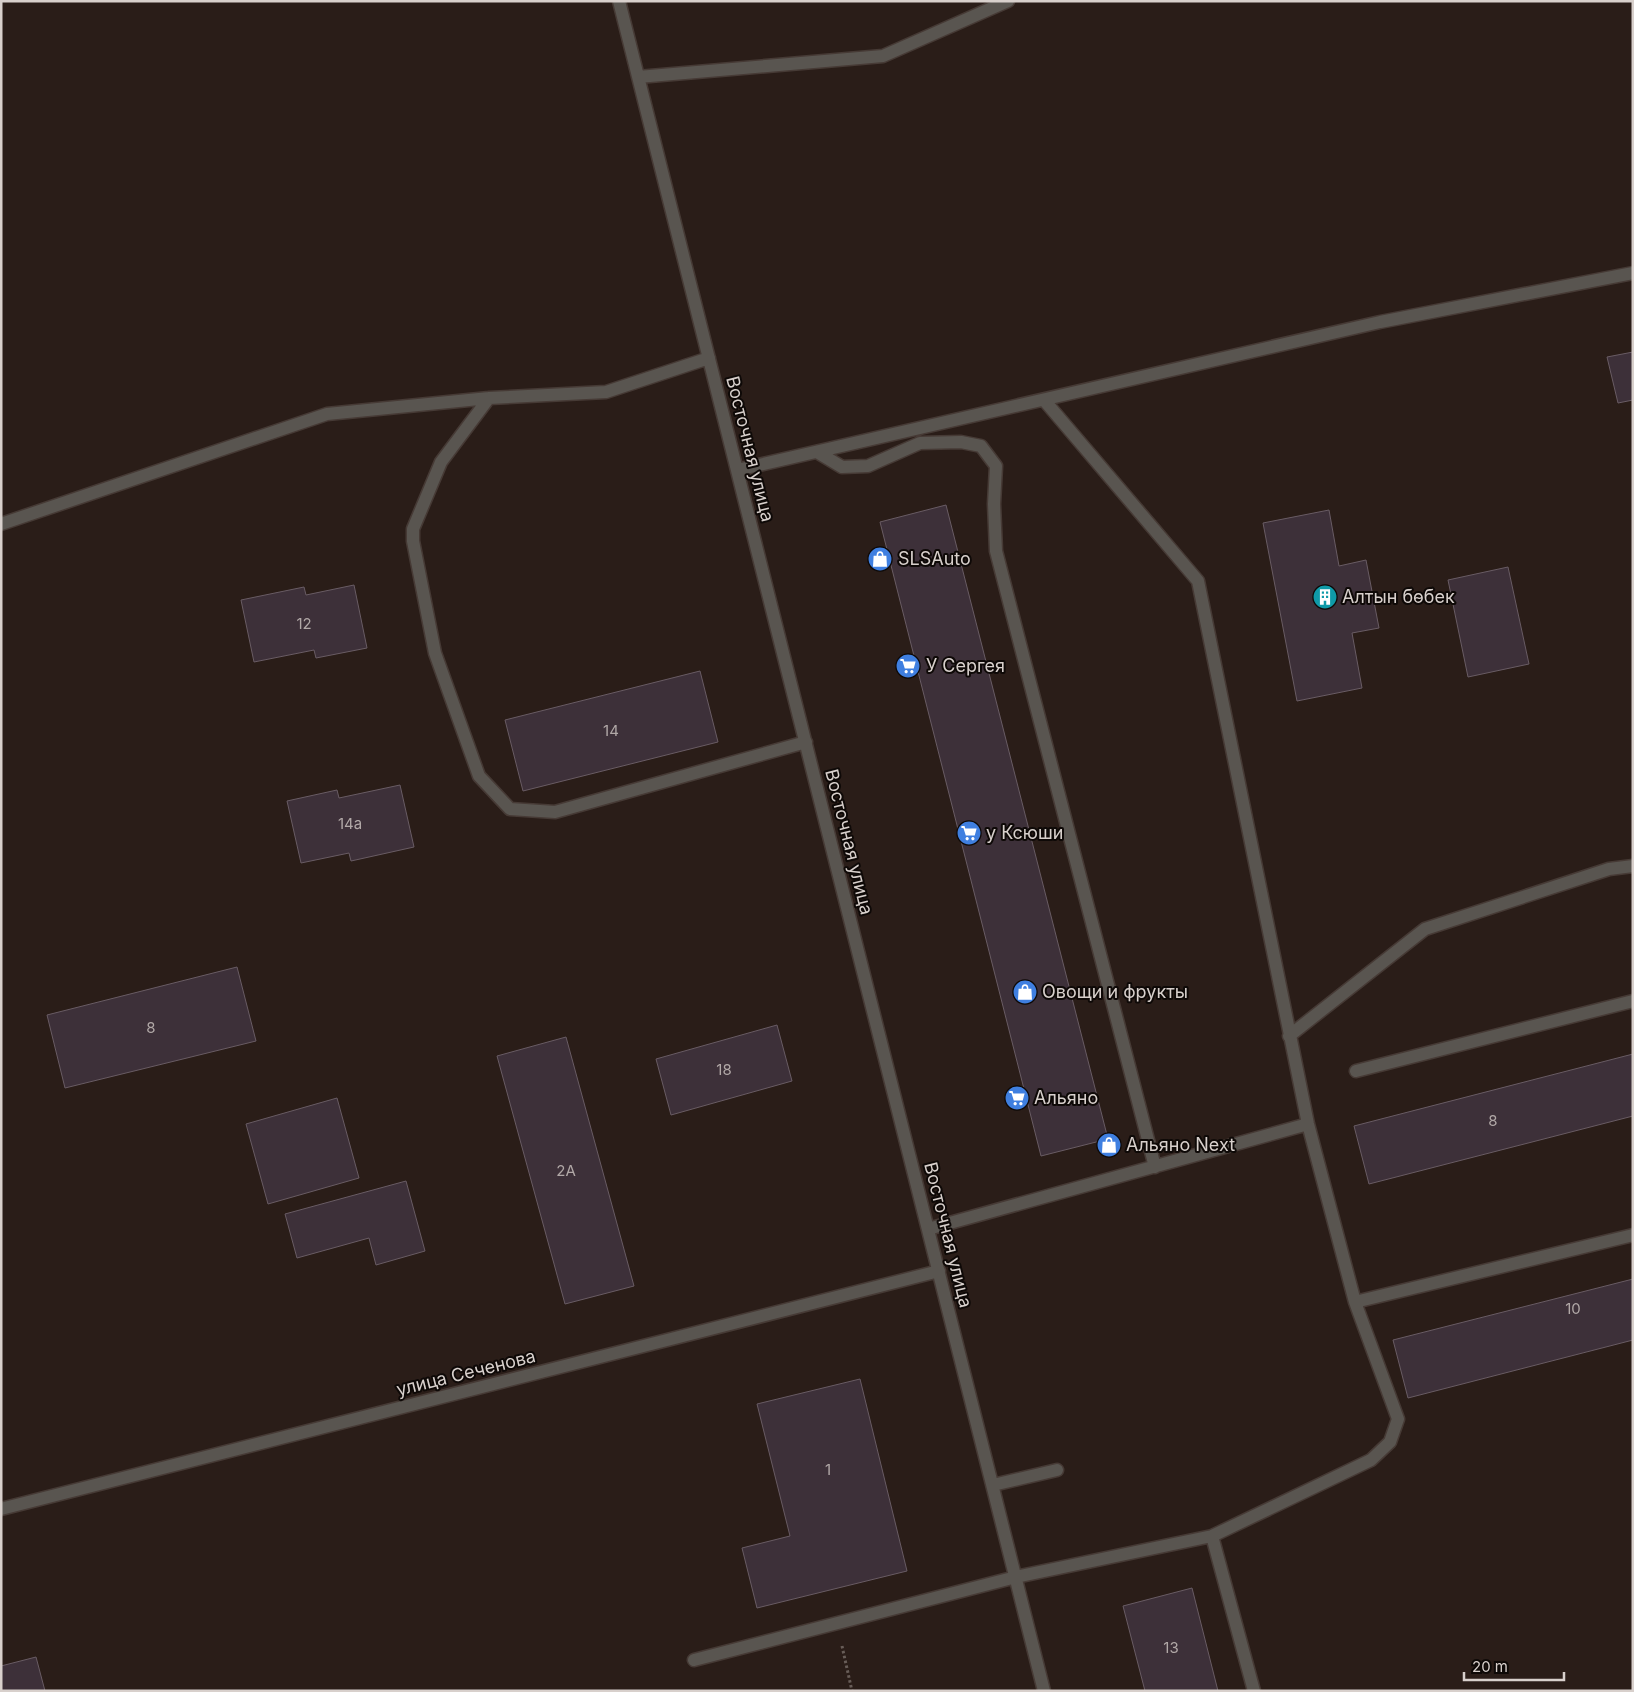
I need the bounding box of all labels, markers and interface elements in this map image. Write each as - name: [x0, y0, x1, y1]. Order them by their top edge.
- street label: Восточная улица: [722, 374, 779, 524]
- shop icon: SLSAuto: [867, 546, 893, 572]
- place label: SLSAuto: [898, 548, 971, 569]
- building icon: Алтын бөбек: [1312, 584, 1338, 610]
- place label: Алтын бөбек: [1342, 586, 1455, 607]
- house number: 12: [296, 614, 312, 633]
- supermarket icon: У Сергея: [895, 653, 921, 679]
- place label: У Сергея: [926, 655, 1005, 676]
- house number: 14: [603, 721, 619, 740]
- street label: Восточная улица: [821, 767, 878, 917]
- house number: 14а: [338, 814, 362, 833]
- supermarket icon: у Ксюши: [956, 820, 982, 846]
- place label: у Ксюши: [986, 822, 1063, 843]
- shop icon: Овощи и фрукты: [1012, 979, 1038, 1005]
- place label: Овощи и фрукты: [1042, 981, 1188, 1002]
- house number: 8: [146, 1018, 156, 1037]
- house number: 18: [716, 1060, 732, 1079]
- supermarket icon: Альяно: [1004, 1085, 1030, 1111]
- place label: Альяно: [1034, 1087, 1098, 1108]
- house number: 8: [1488, 1111, 1498, 1130]
- shop icon: Альяно Next: [1096, 1132, 1122, 1158]
- place label: Альяно Next: [1126, 1134, 1235, 1155]
- street label: Восточная улица: [920, 1160, 977, 1310]
- house number: 2А: [556, 1161, 576, 1180]
- house number: 10: [1565, 1299, 1581, 1318]
- street label: улица Сеченова: [394, 1345, 538, 1400]
- house number: 1: [825, 1460, 831, 1479]
- house number: 13: [1163, 1638, 1179, 1657]
- scale bar: [1464, 1650, 1564, 1682]
- text: 20 m: [1472, 1657, 1508, 1676]

